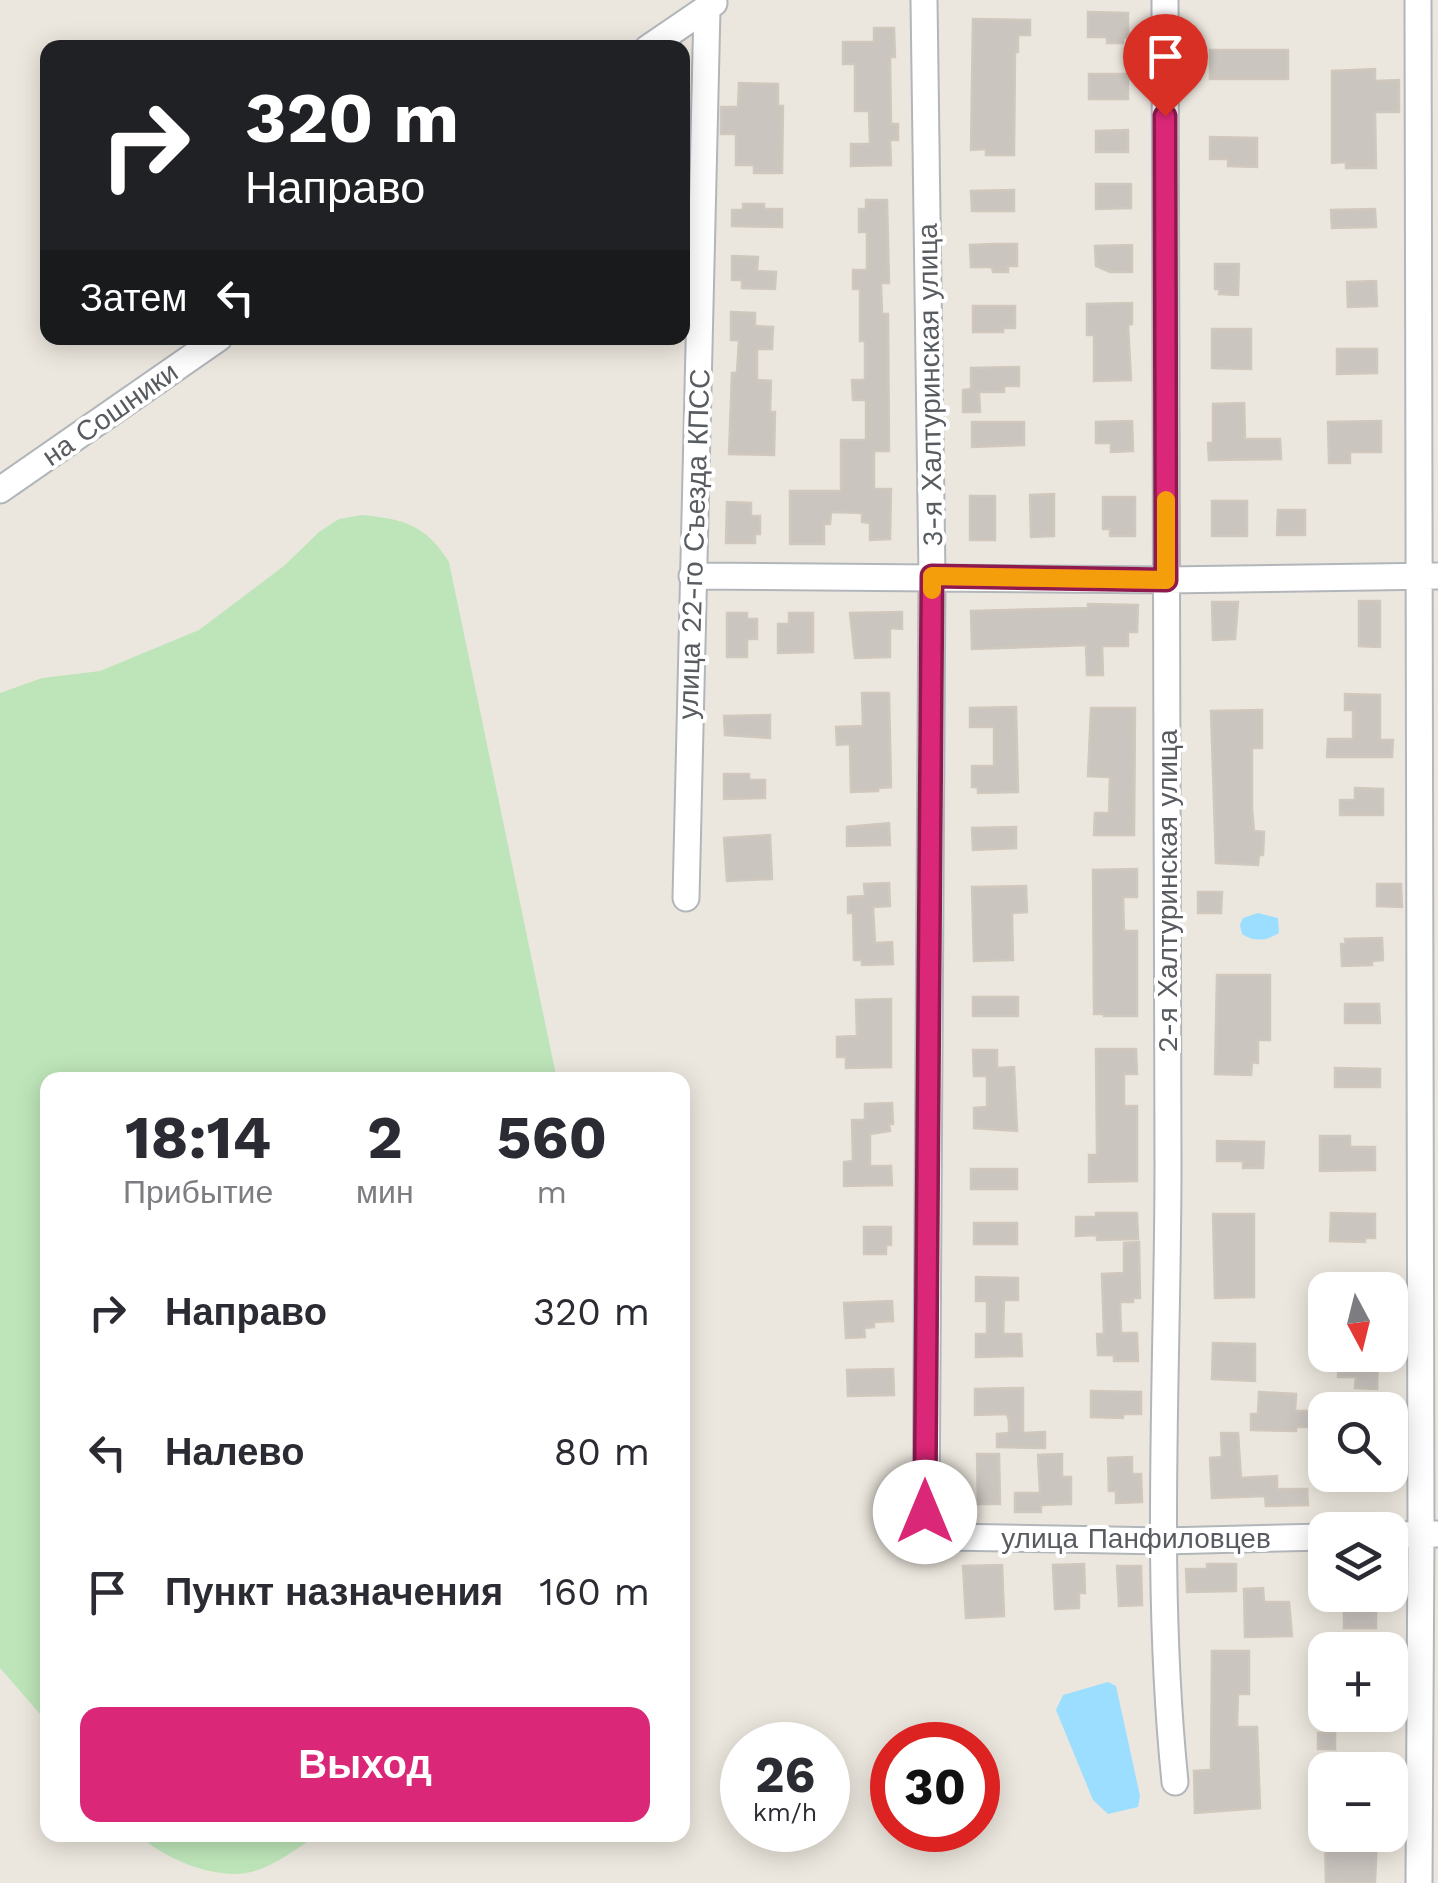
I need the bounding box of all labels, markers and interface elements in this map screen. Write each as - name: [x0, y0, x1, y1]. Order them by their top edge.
- pin: [1123, 14, 1208, 117]
- icon: arrive: [1138, 29, 1193, 84]
- text: 320 m: [245, 77, 459, 159]
- icon: right: [80, 80, 210, 210]
- text: Направо: [245, 161, 425, 214]
- street label: 3-я Халтуринская улица: [911, 223, 949, 547]
- icon: left: [208, 270, 263, 325]
- text: Затем: [80, 276, 188, 320]
- street label: на Сошники: [36, 355, 184, 473]
- street label: улица 22-го Съезда КПСС: [671, 368, 717, 720]
- street label: 2-я Халтуринская улица: [1151, 729, 1184, 1052]
- text: 18:14: [125, 1102, 271, 1173]
- text: 2: [367, 1102, 403, 1173]
- text: 560: [497, 1102, 607, 1173]
- text: Прибытие: [123, 1173, 273, 1211]
- text: мин: [356, 1173, 414, 1211]
- text: m: [537, 1173, 567, 1211]
- north arrow: [1308, 1272, 1408, 1372]
- map controls: [1308, 1272, 1408, 1852]
- icon: right: [80, 1285, 135, 1340]
- text: Направо: [165, 1290, 327, 1334]
- text: 320 m: [533, 1290, 650, 1334]
- button: search: [1308, 1392, 1408, 1492]
- icon: left: [80, 1425, 135, 1480]
- text: Налево: [165, 1430, 304, 1474]
- text: 80 m: [554, 1430, 650, 1474]
- position arrow: [873, 1460, 977, 1564]
- button: layers: [1308, 1512, 1408, 1612]
- street label: улица Панфиловцев: [1001, 1522, 1271, 1555]
- icon: arrive: [80, 1565, 135, 1620]
- text: Пункт назначения: [165, 1570, 503, 1614]
- text: 160 m: [539, 1570, 650, 1614]
- button: +: [1308, 1632, 1408, 1732]
- button: Выход: [80, 1707, 650, 1822]
- speed limit sign: 30: [870, 1722, 1000, 1852]
- text: 26: [755, 1745, 815, 1804]
- button: −: [1308, 1752, 1408, 1852]
- text: km/h: [753, 1798, 817, 1827]

